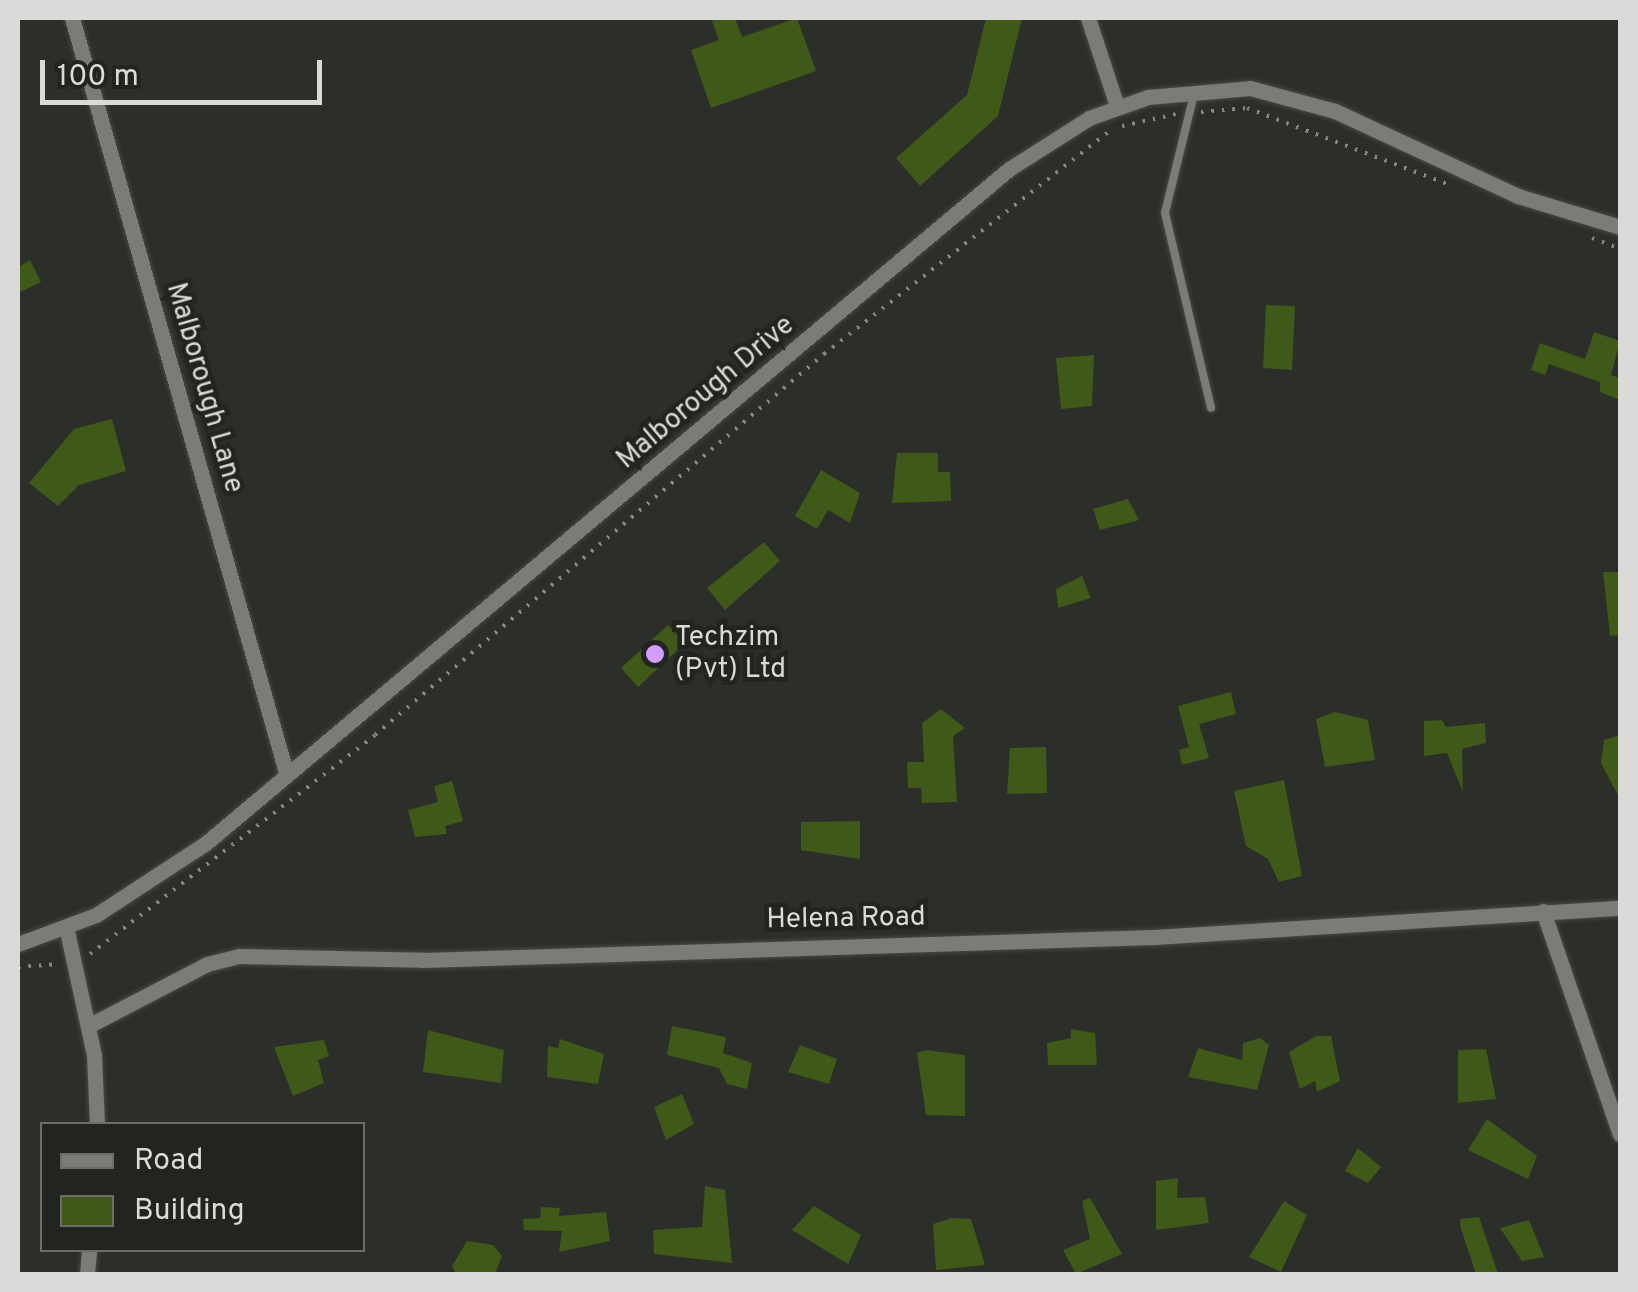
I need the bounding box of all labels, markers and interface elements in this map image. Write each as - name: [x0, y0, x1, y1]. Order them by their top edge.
- scale bar: [45, 40, 328, 102]
- text: 100 m: [57, 59, 139, 96]
- street label: Malborough Lane: [158, 279, 250, 497]
- street label: Malborough Drive: [610, 309, 802, 477]
- place label: Techzim (Pvt) Ltd: [675, 621, 786, 687]
- marker: Techzim (Pvt) Ltd: [644, 643, 666, 665]
- street label: Helena Road: [766, 901, 926, 937]
- legend: [40, 1122, 365, 1252]
- text: Road: [134, 1143, 203, 1180]
- text: Building: [134, 1193, 245, 1230]

